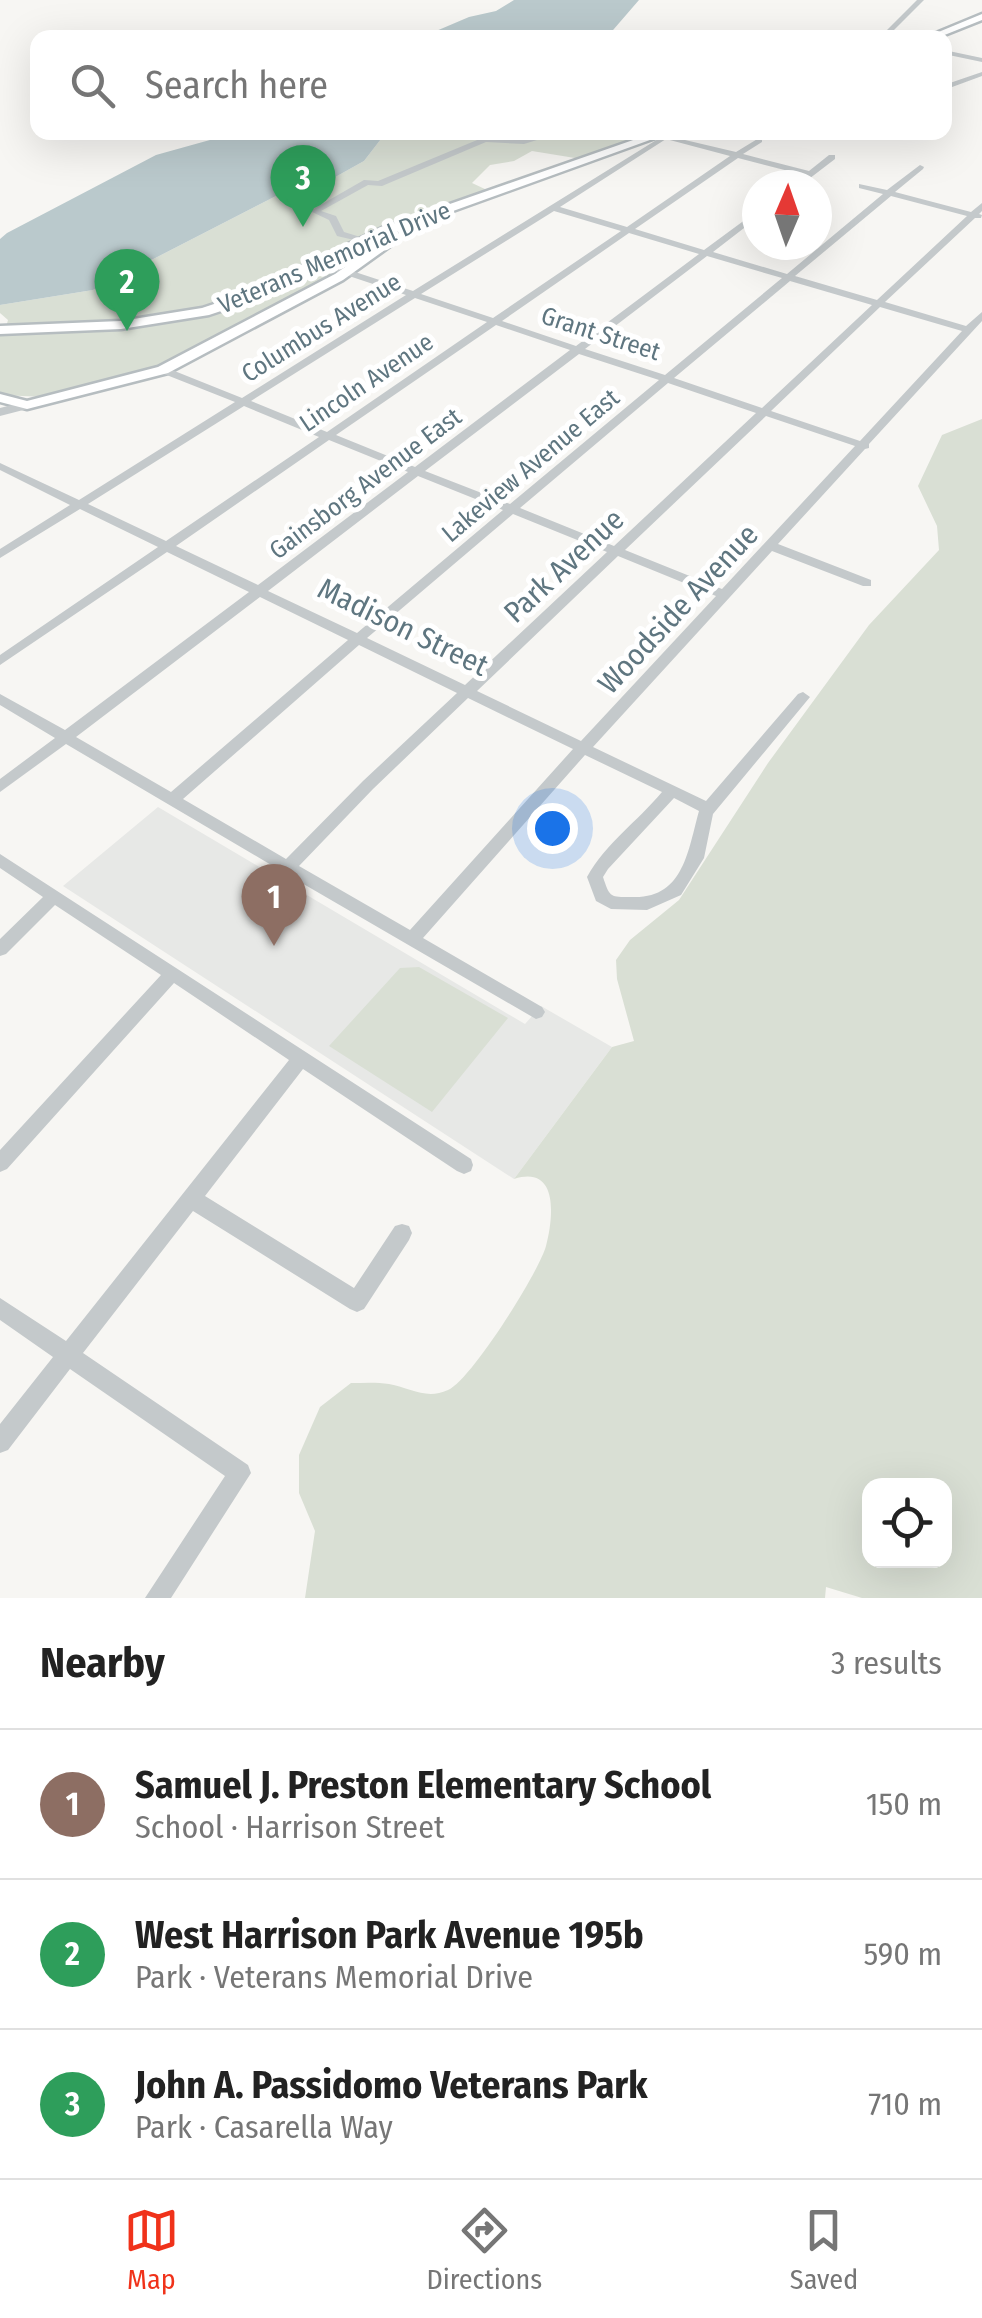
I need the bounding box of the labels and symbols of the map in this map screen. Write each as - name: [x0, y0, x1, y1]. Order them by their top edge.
- pin: 3: [270, 144, 336, 227]
- north arrow: [742, 170, 832, 260]
- street label: Veterans Memorial Drive: [214, 195, 455, 320]
- pin: 2: [94, 248, 160, 331]
- street label: Columbus Avenue: [236, 267, 407, 389]
- street label: Grant Street: [537, 301, 665, 368]
- street label: Lincoln Avenue: [294, 327, 439, 439]
- street label: Lakeview Avenue East: [436, 382, 626, 549]
- street label: Gainsborg Avenue East: [264, 401, 468, 566]
- street label: Park Avenue: [497, 502, 631, 630]
- street label: Woodside Avenue: [590, 517, 766, 701]
- street label: Madison Street: [312, 570, 494, 684]
- your location: [527, 803, 578, 854]
- pin: 1: [242, 864, 306, 946]

